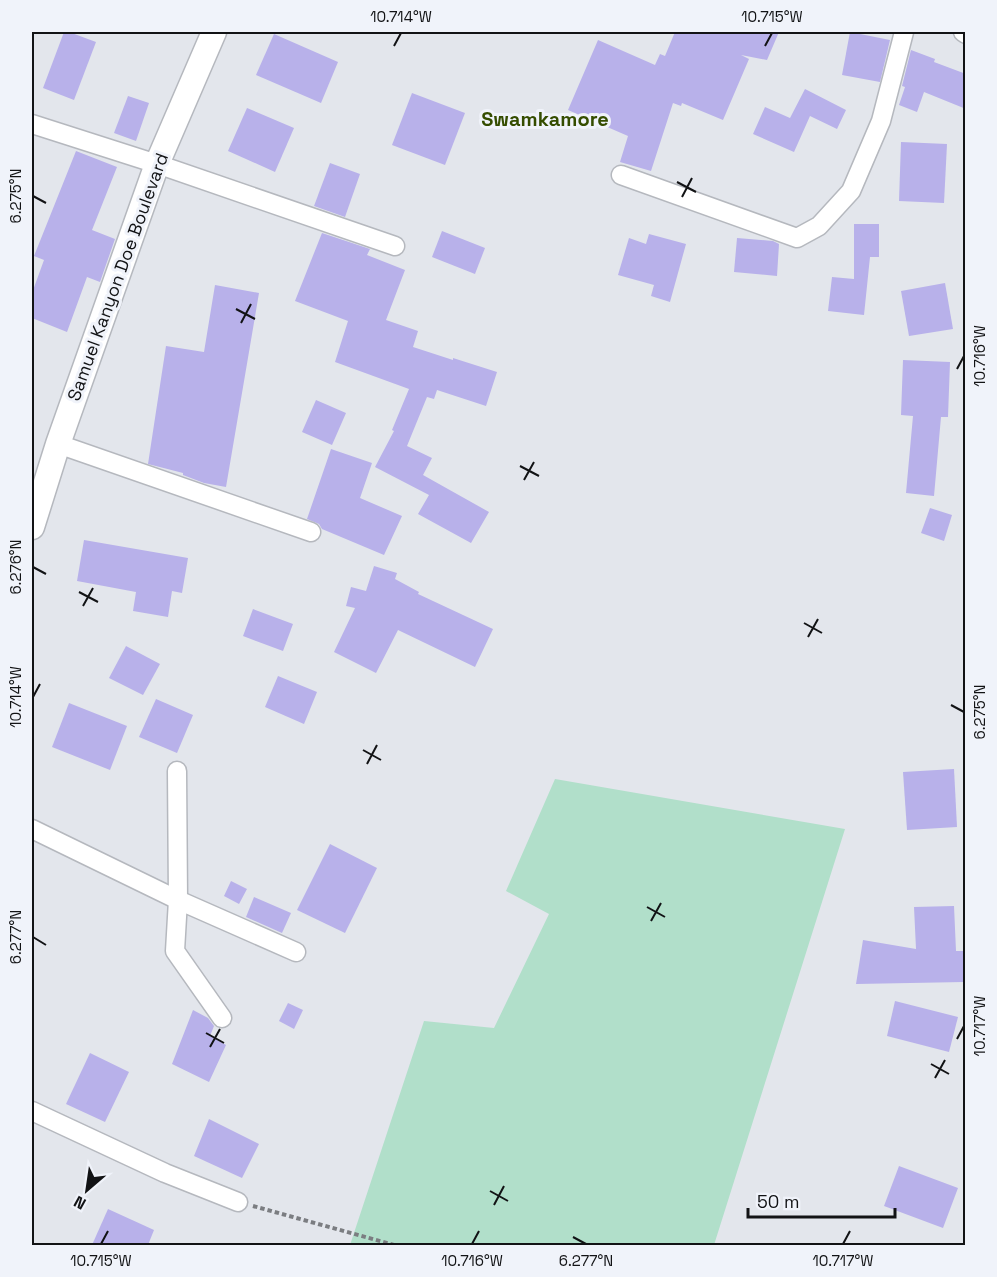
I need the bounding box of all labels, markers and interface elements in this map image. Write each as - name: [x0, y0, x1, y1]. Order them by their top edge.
- text: 10.714°W: [370, 7, 432, 26]
- text: 10.715°W: [741, 7, 803, 26]
- district label: Swamkamore: [481, 106, 609, 132]
- street label: Samuel Kanyon Doe Boulevard: [62, 150, 173, 404]
- text: 6.275°N: [6, 168, 25, 224]
- text: 10.716°W: [970, 325, 989, 387]
- text: 6.276°N: [6, 539, 25, 595]
- text: 10.714°W: [6, 666, 25, 728]
- text: 6.275°N: [970, 684, 989, 740]
- text: 6.277°N: [6, 910, 25, 964]
- text: 10.717°W: [970, 996, 989, 1056]
- north arrow: [57, 1160, 117, 1220]
- scale bar: [748, 1181, 895, 1219]
- text: 50 m: [757, 1190, 799, 1213]
- text: N: [70, 1191, 90, 1214]
- text: 10.715°W: [70, 1251, 132, 1270]
- text: 10.716°W: [441, 1251, 503, 1270]
- text: 6.277°N: [559, 1251, 613, 1270]
- text: 10.717°W: [813, 1251, 873, 1270]

